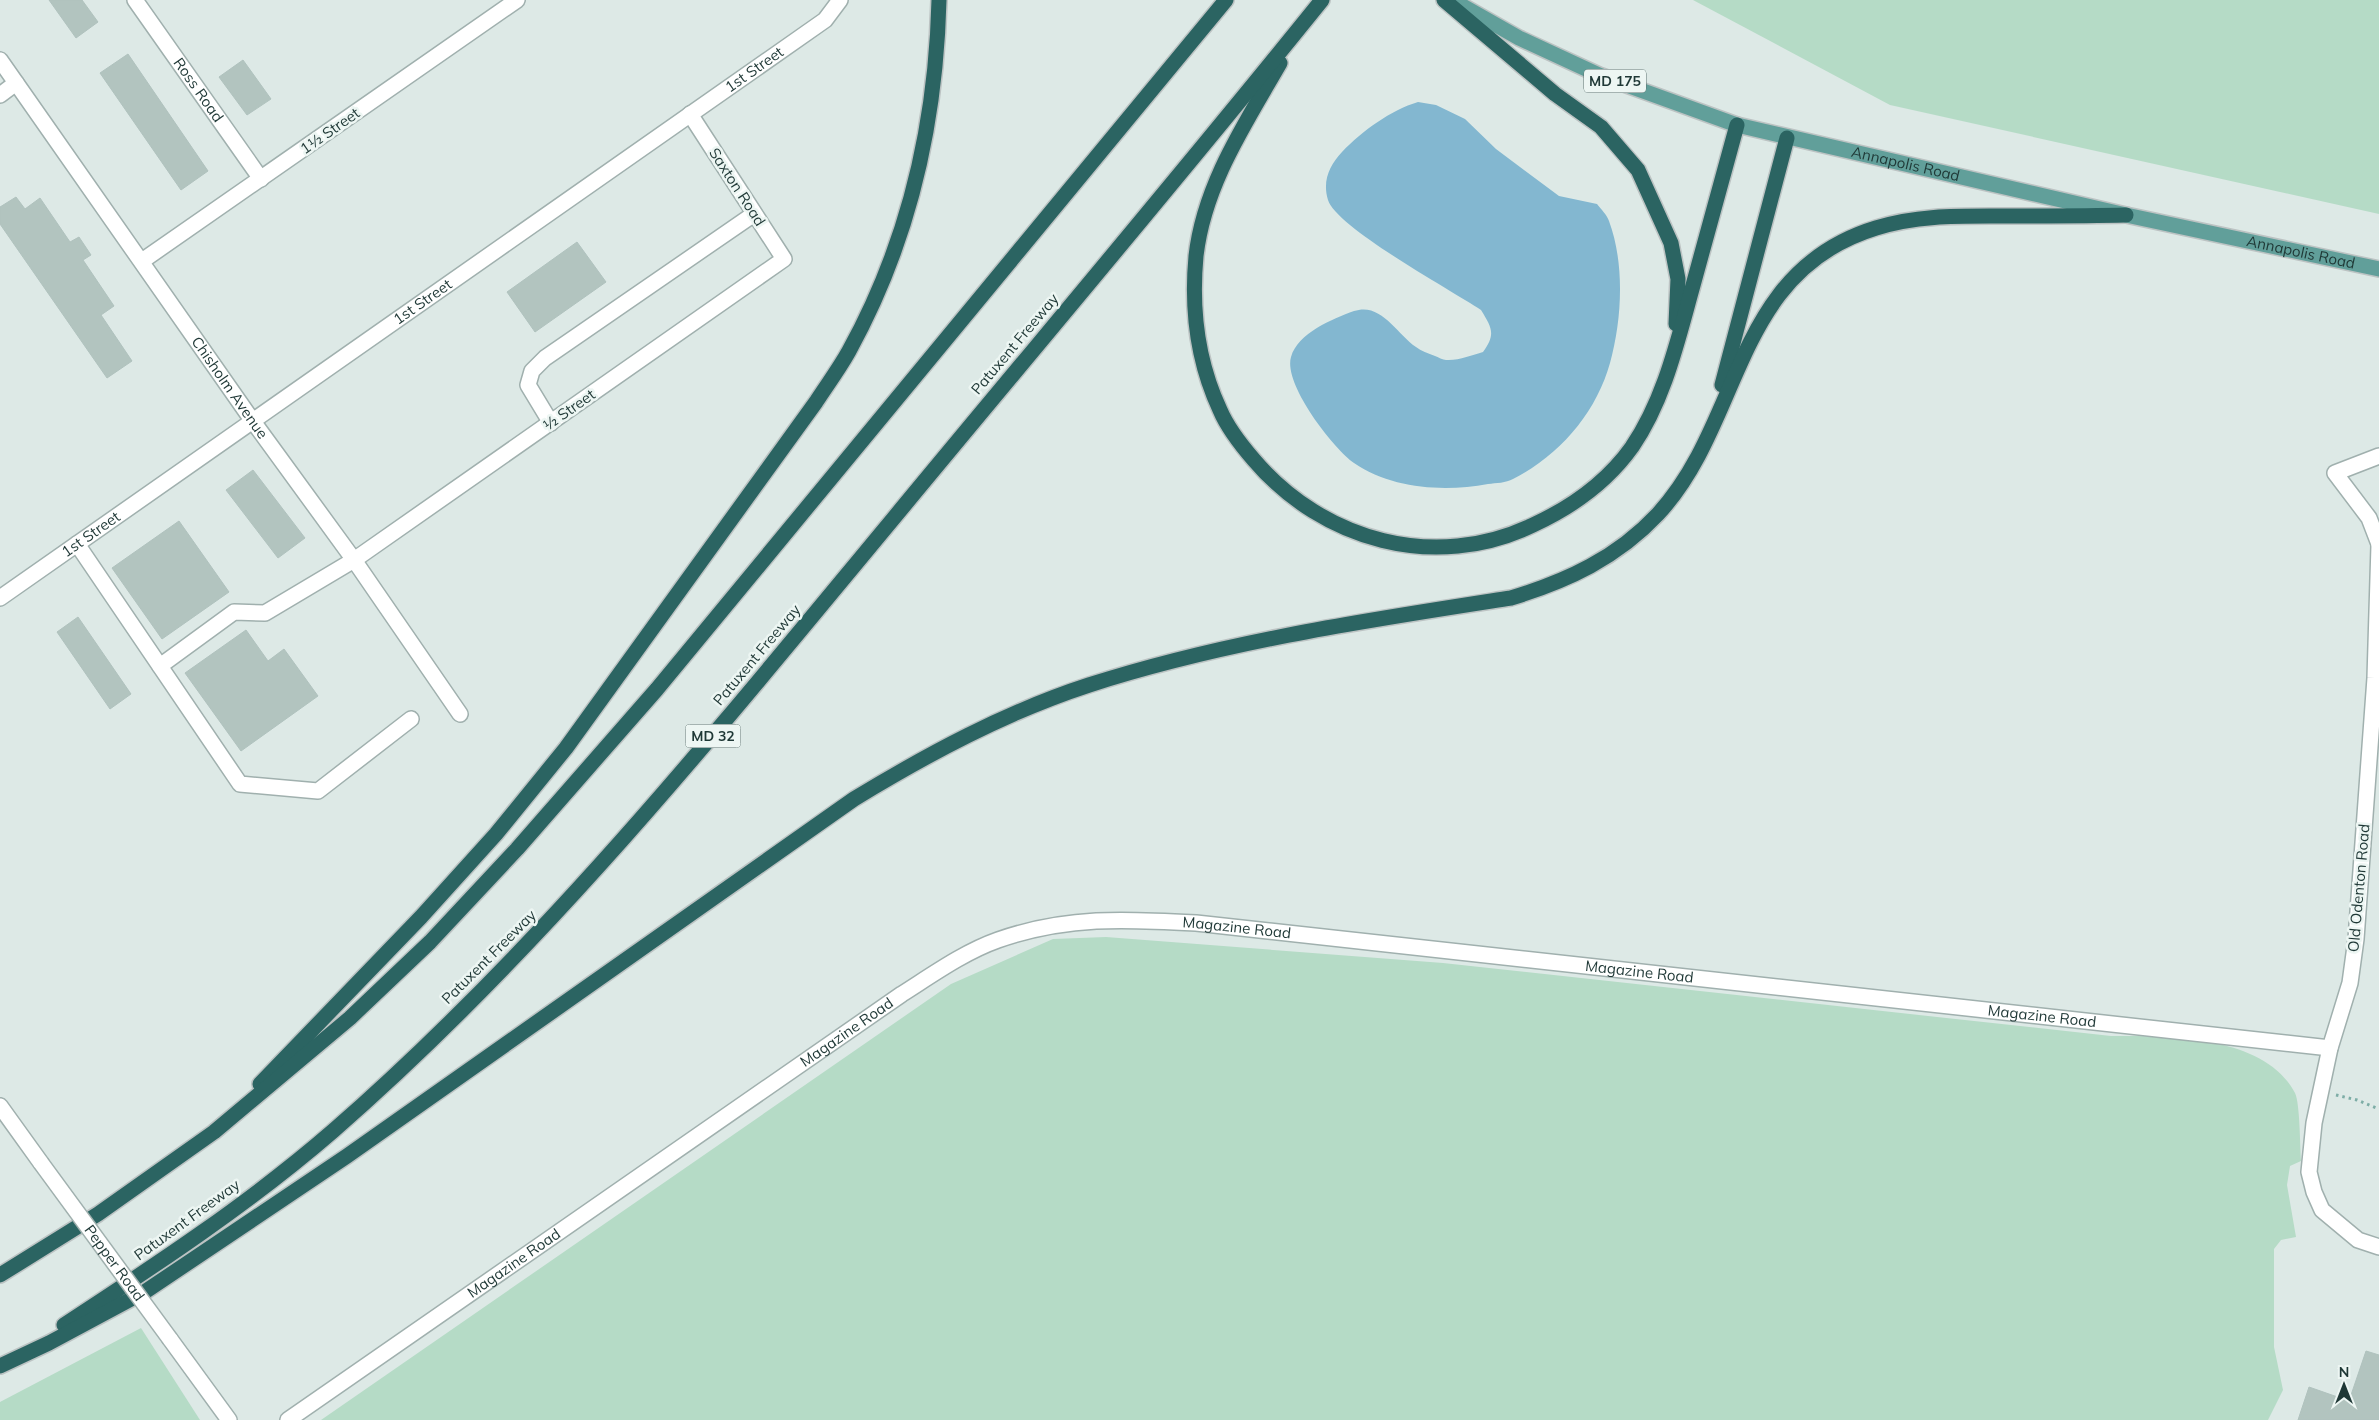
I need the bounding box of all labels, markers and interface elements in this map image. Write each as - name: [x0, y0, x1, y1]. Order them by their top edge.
- street label: 1st Street: [721, 42, 787, 96]
- street label: Ross Road: [170, 54, 228, 126]
- road number: MD 175: [1584, 70, 1646, 92]
- street label: 1½ Street: [296, 103, 363, 158]
- street label: Annapolis Road: [1850, 142, 1962, 185]
- street label: Saxton Road: [705, 144, 770, 229]
- street label: Annapolis Road: [2245, 231, 2357, 273]
- street label: 1st Street: [389, 274, 455, 329]
- street label: Patuxent Freeway: [967, 289, 1062, 398]
- street label: Chisholm Avenue: [187, 333, 272, 442]
- street label: ½ Street: [539, 385, 599, 434]
- street label: 1st Street: [58, 507, 124, 561]
- street label: Patuxent Freeway: [709, 600, 804, 709]
- road number: MD 32: [686, 724, 740, 748]
- street label: Old Odenton Road: [2343, 823, 2374, 953]
- street label: Patuxent Freeway: [437, 905, 540, 1008]
- street label: Magazine Road: [1182, 912, 1292, 942]
- street label: Magazine Road: [1584, 956, 1695, 987]
- street label: Magazine Road: [796, 993, 897, 1071]
- street label: Magazine Road: [1987, 1000, 2097, 1031]
- street label: Patuxent Freeway: [130, 1175, 243, 1264]
- street label: Pepper Road: [80, 1221, 149, 1305]
- street label: Magazine Road: [463, 1224, 564, 1302]
- north arrow: [2319, 1360, 2369, 1410]
- text: N: [2339, 1363, 2349, 1381]

